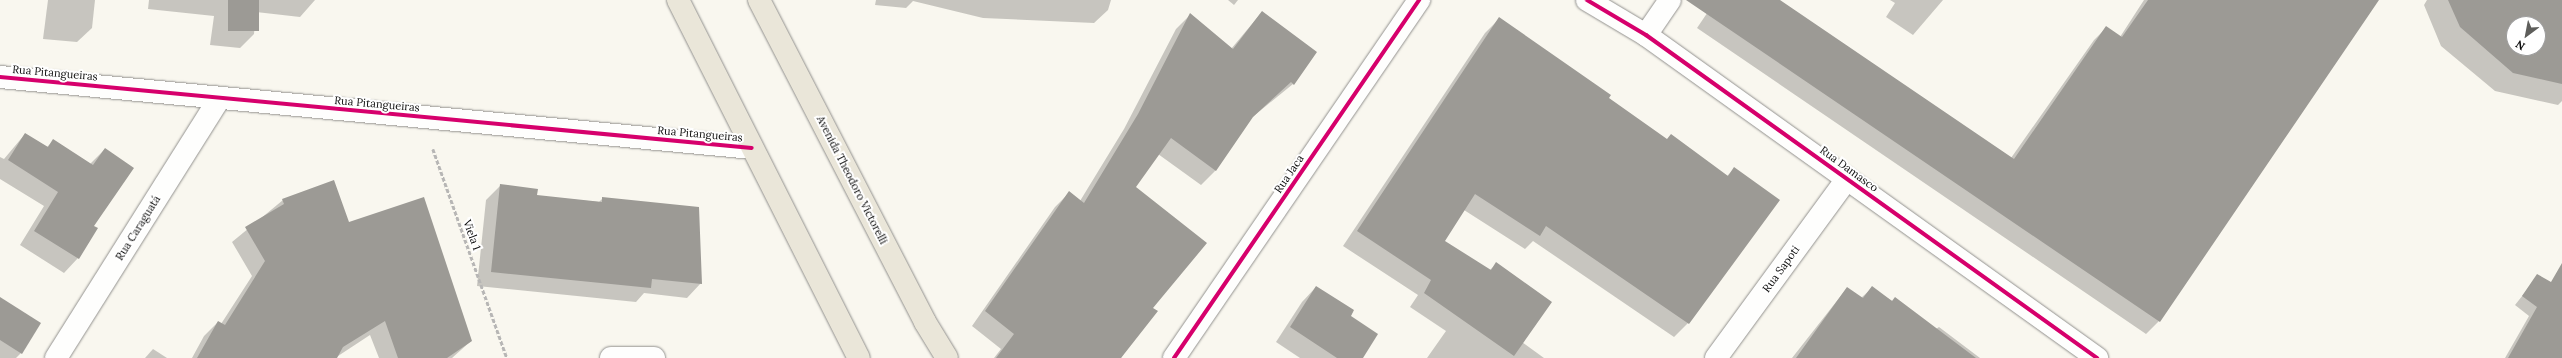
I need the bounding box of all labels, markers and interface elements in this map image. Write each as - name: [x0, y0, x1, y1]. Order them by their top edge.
- north arrow: [2506, 16, 2546, 56]
- text: N: [2513, 37, 2527, 54]
- street label: Rua Pitangueiras: [12, 63, 98, 83]
- street label: Rua Pitangueiras: [334, 94, 420, 114]
- street label: Avenida Theodoro Victorelli: [814, 114, 890, 246]
- street label: Rua Pitangueiras: [657, 124, 743, 144]
- street label: Rua Damasco: [1817, 143, 1881, 195]
- street label: Rua Jaca: [1271, 152, 1307, 196]
- street label: Rua Caraguatá: [113, 193, 163, 263]
- street label: Viela 1: [460, 218, 484, 252]
- street label: Rua Sapoti: [1760, 243, 1802, 295]

